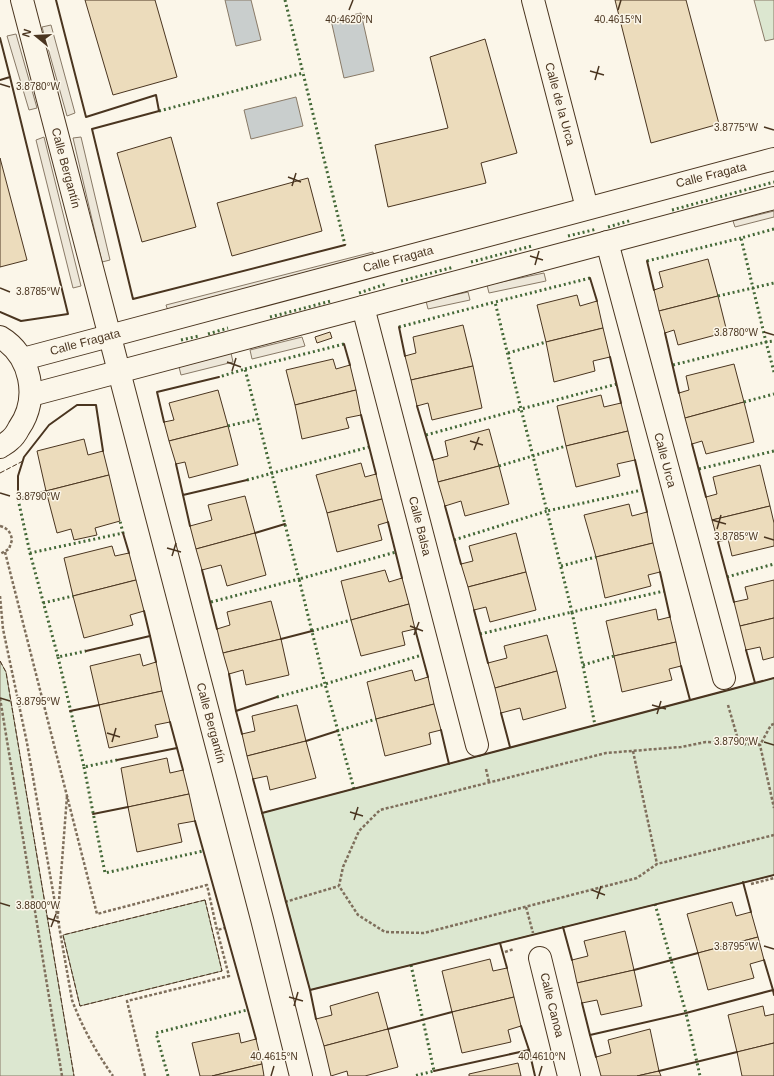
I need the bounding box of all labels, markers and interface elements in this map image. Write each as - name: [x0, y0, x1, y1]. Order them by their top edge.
- text: 40.4620°N: [325, 14, 373, 25]
- text: 40.4615°N: [594, 14, 642, 25]
- north arrow: [16, 16, 56, 56]
- text: N: [20, 27, 33, 39]
- street label: Calle de la Urca: [542, 61, 578, 147]
- text: 3.8780°W: [16, 81, 61, 92]
- text: 3.8775°W: [714, 122, 759, 133]
- street label: Calle Bergantín: [49, 126, 83, 210]
- street label: Calle Fragata: [674, 159, 748, 191]
- street label: Calle Fragata: [361, 243, 435, 275]
- text: 3.8785°W: [16, 286, 61, 297]
- street label: Calle Fragata: [48, 326, 122, 358]
- text: 3.8780°W: [714, 327, 759, 338]
- street label: Calle Urca: [651, 431, 679, 489]
- text: 3.8790°W: [16, 491, 61, 502]
- street label: Calle Balsa: [406, 495, 434, 557]
- text: 3.8785°W: [714, 531, 759, 542]
- street label: Calle Bergantín: [194, 681, 228, 765]
- text: 3.8795°W: [16, 696, 61, 707]
- text: 3.8790°W: [714, 736, 759, 747]
- text: 3.8800°W: [16, 900, 61, 911]
- text: 3.8795°W: [714, 941, 759, 952]
- street label: Calle Canoa: [537, 971, 567, 1039]
- text: 40.4615°N: [250, 1051, 298, 1062]
- text: 40.4610°N: [518, 1051, 566, 1062]

